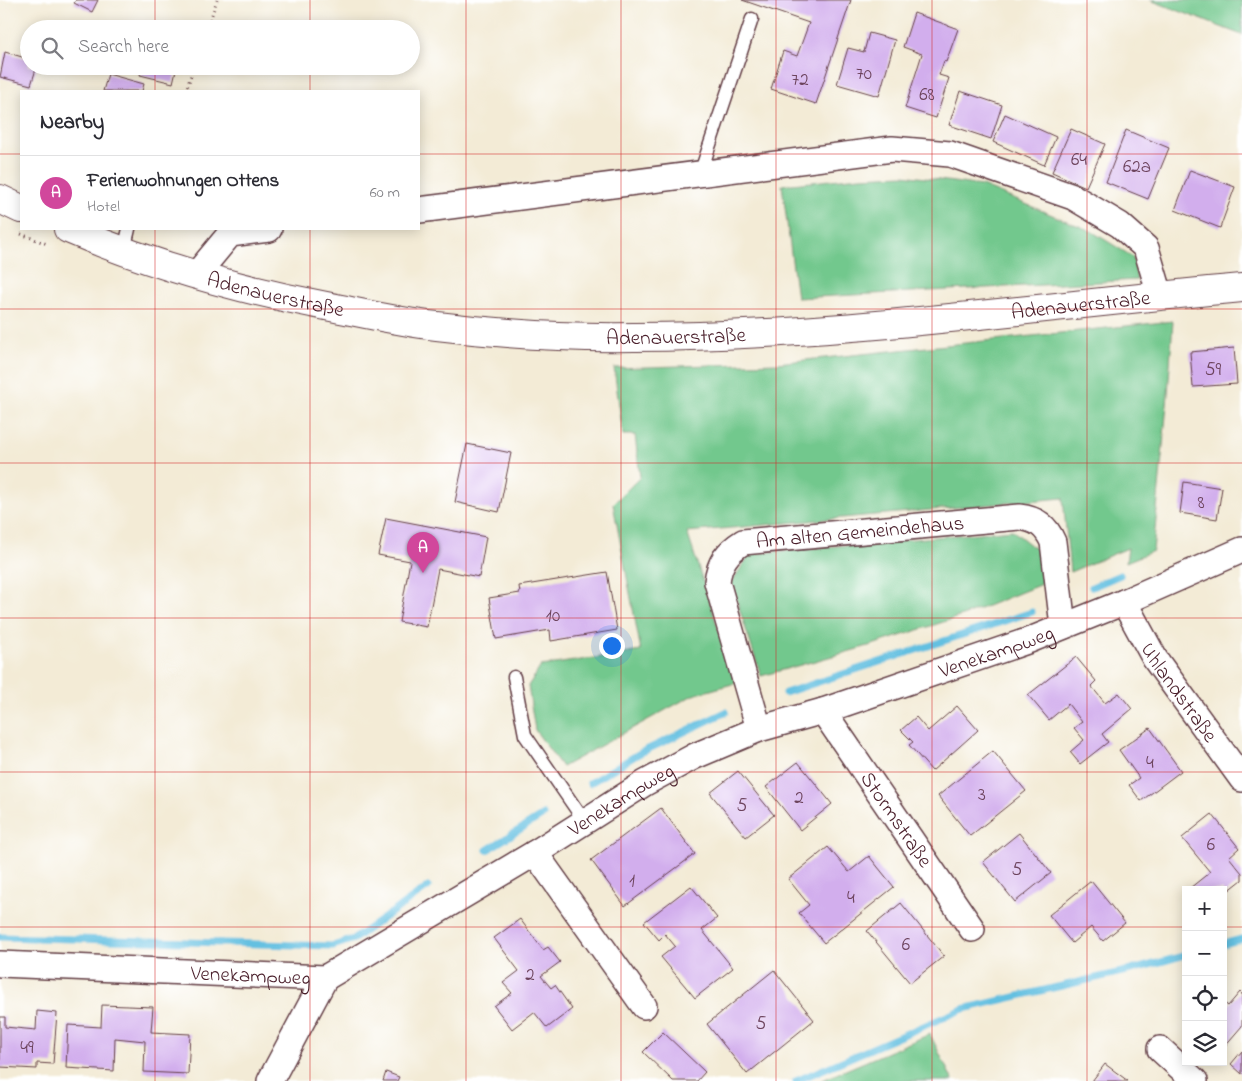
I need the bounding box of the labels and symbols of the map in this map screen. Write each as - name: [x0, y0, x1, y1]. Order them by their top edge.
- house number: 70: [856, 61, 872, 88]
- house number: 72: [791, 67, 809, 94]
- house number: 68: [919, 82, 935, 109]
- house number: 64: [1071, 147, 1087, 174]
- house number: 62a: [1123, 154, 1151, 181]
- street label: Adenauerstraße: [203, 266, 347, 326]
- street label: Adenauerstraße: [1010, 284, 1152, 329]
- street label: Adenauerstraße: [606, 321, 747, 354]
- house number: 59: [1205, 357, 1222, 384]
- house number: 8: [1197, 490, 1205, 517]
- street label: Am alten Gemeindehaus: [755, 509, 966, 558]
- pin: A: [407, 532, 439, 573]
- house number: 10: [546, 603, 560, 630]
- street label: Venekampweg: [934, 619, 1060, 687]
- your location: [599, 633, 625, 659]
- street label: Uhlandstraße: [1132, 638, 1224, 750]
- house number: 4: [1146, 750, 1154, 777]
- street label: Venekampweg: [562, 757, 681, 846]
- street label: Stormstraße: [852, 766, 939, 875]
- house number: 3: [978, 782, 986, 809]
- house number: 2: [794, 785, 804, 812]
- house number: 5: [737, 793, 748, 820]
- house number: 6: [1207, 832, 1215, 859]
- house number: 5: [1012, 857, 1023, 884]
- house number: 1: [629, 868, 635, 895]
- house number: 4: [847, 885, 855, 912]
- house number: 6: [902, 932, 910, 959]
- street label: Venekampweg: [189, 959, 311, 996]
- house number: 2: [525, 962, 535, 989]
- house number: 5: [756, 1011, 767, 1038]
- house number: 49: [20, 1035, 34, 1062]

